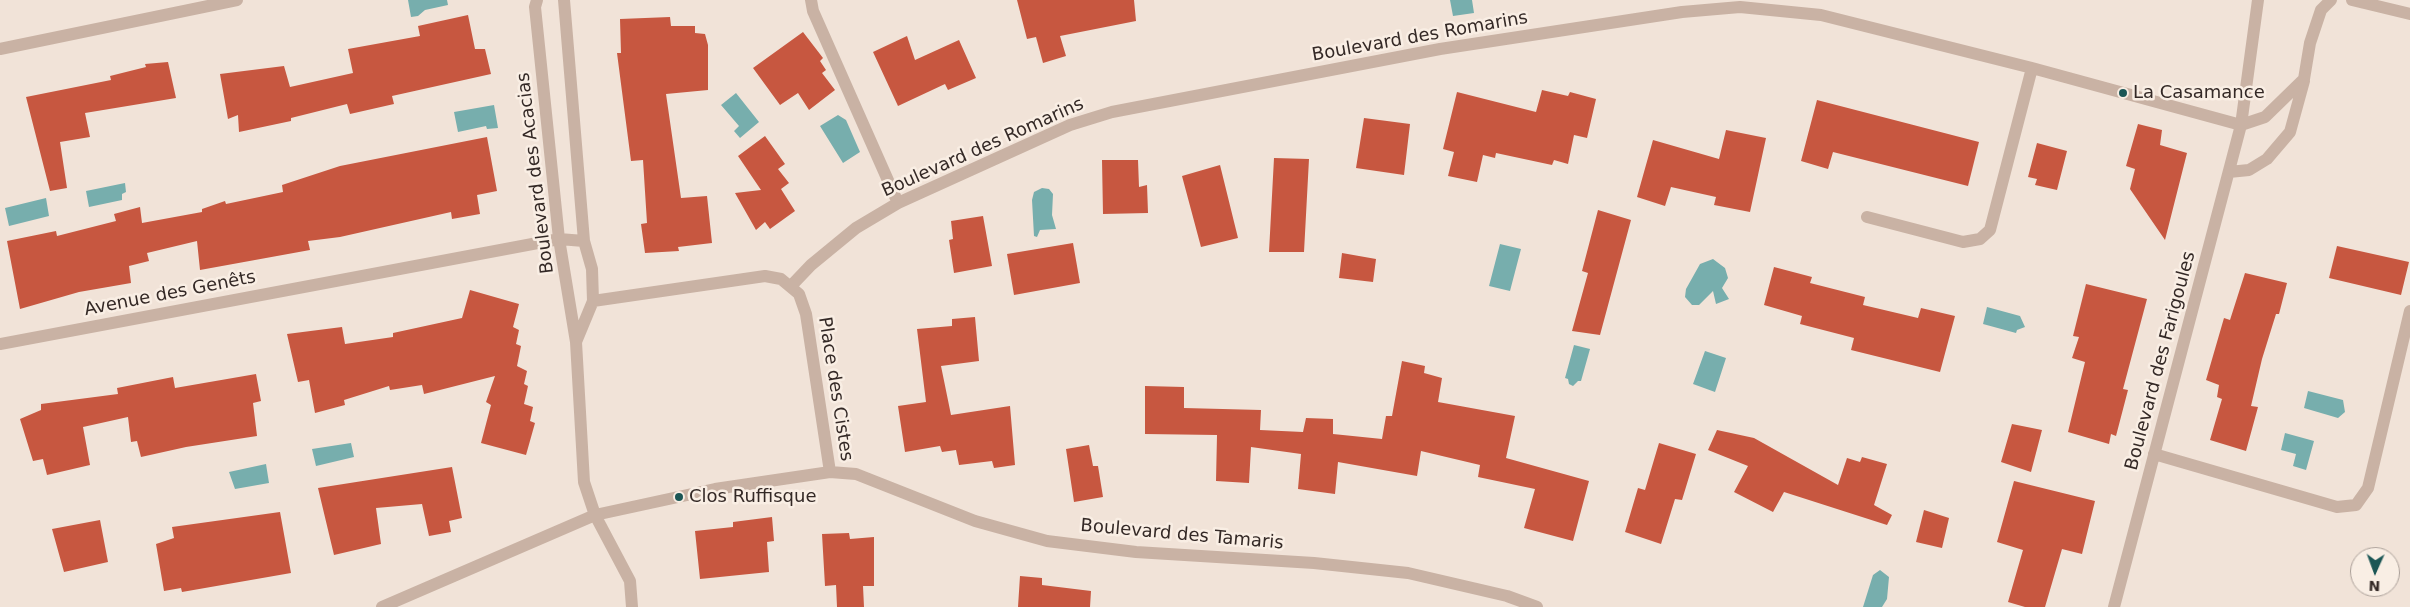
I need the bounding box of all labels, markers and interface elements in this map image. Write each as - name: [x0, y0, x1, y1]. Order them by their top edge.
- street label: Boulevard des Romarins: [1310, 7, 1530, 67]
- street label: Boulevard des Acacias: [513, 71, 559, 275]
- place label: La Casamance: [2133, 82, 2265, 104]
- marker: La Casamance: [2117, 87, 2129, 99]
- street label: Boulevard des Romarins: [879, 94, 1087, 202]
- street label: Boulevard des Farigoules: [2121, 249, 2201, 473]
- street label: Avenue des Genêts: [82, 267, 258, 321]
- street label: Place des Cistes: [813, 315, 857, 463]
- place label: Clos Ruffisque: [689, 486, 816, 508]
- marker: Clos Ruffisque: [673, 491, 685, 503]
- street label: Boulevard des Tamaris: [1080, 515, 1284, 555]
- north arrow: [2350, 547, 2400, 597]
- text: N: [2368, 578, 2381, 594]

